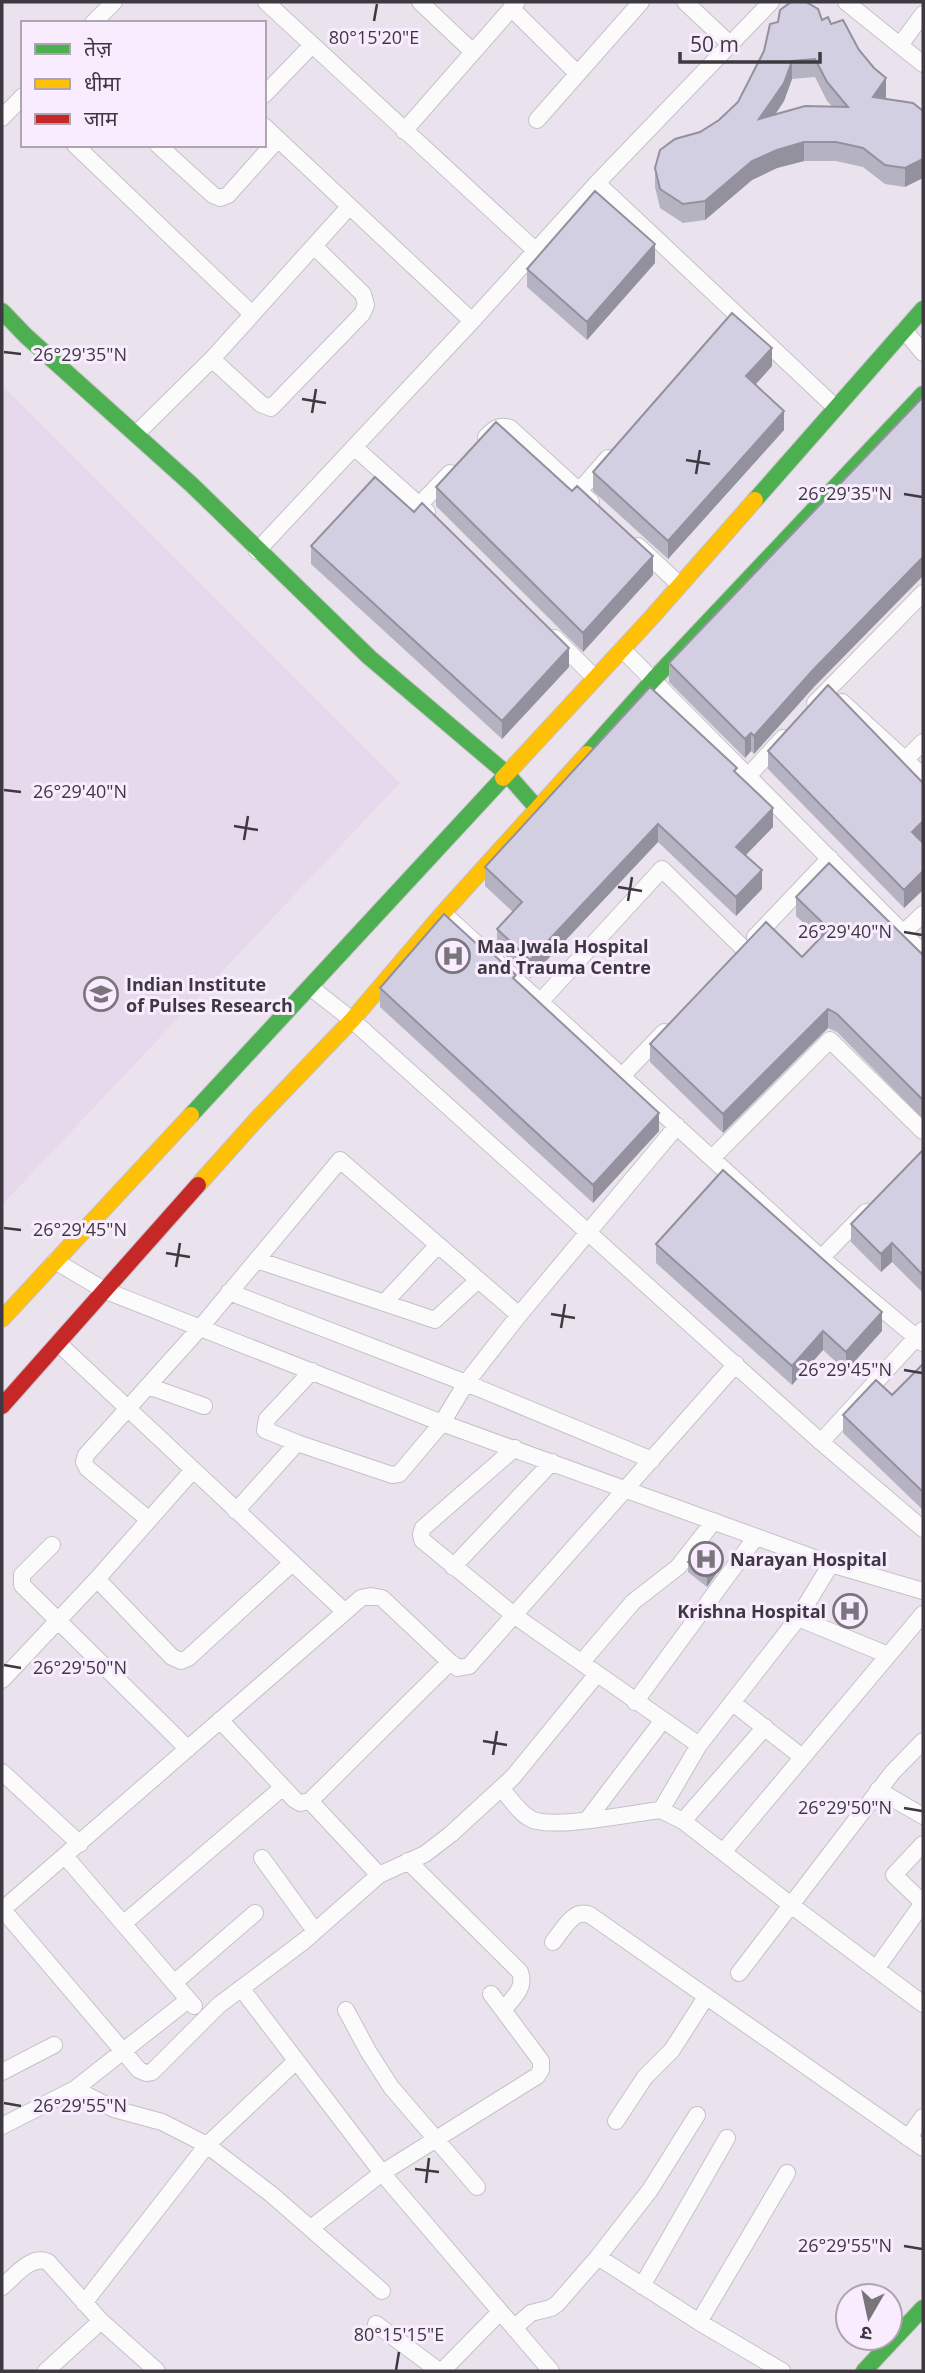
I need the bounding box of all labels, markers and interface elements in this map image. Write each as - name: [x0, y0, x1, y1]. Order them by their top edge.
- legend: [21, 21, 266, 147]
- scale bar: [680, 21, 820, 65]
- text: 80°15'20"E: [329, 25, 419, 49]
- text: 50 m: [690, 30, 739, 58]
- text: तेज़: [84, 34, 112, 62]
- text: धीमा: [84, 69, 121, 97]
- text: जाम: [84, 104, 118, 132]
- text: 26°29'35"N: [33, 342, 127, 366]
- text: 26°29'35"N: [798, 481, 892, 505]
- text: 26°29'40"N: [33, 779, 127, 803]
- text: 26°29'40"N: [798, 919, 892, 943]
- place label: Maa Jwala Hospital and Trauma Centre: [477, 934, 651, 979]
- hospital icon: Maa Jwala Hospital and Trauma Centre: [434, 937, 472, 975]
- place label: Indian Institute of Pulses Research: [126, 972, 293, 1017]
- school or university icon: Indian Institute of Pulses Research: [82, 975, 120, 1013]
- text: 26°29'45"N: [33, 1217, 127, 1241]
- text: 26°29'45"N: [798, 1357, 892, 1381]
- hospital icon: Narayan Hospital: [687, 1540, 725, 1578]
- place label: Narayan Hospital: [730, 1547, 887, 1571]
- hospital icon: Krishna Hospital: [831, 1592, 869, 1630]
- place label: Krishna Hospital: [677, 1599, 826, 1623]
- text: 26°29'50"N: [33, 1655, 127, 1679]
- text: 26°29'50"N: [798, 1795, 892, 1819]
- text: 26°29'55"N: [33, 2093, 127, 2117]
- text: 26°29'55"N: [798, 2233, 892, 2257]
- north arrow: [834, 2282, 904, 2352]
- text: उ: [858, 2320, 874, 2348]
- text: 80°15'15"E: [354, 2322, 444, 2346]

